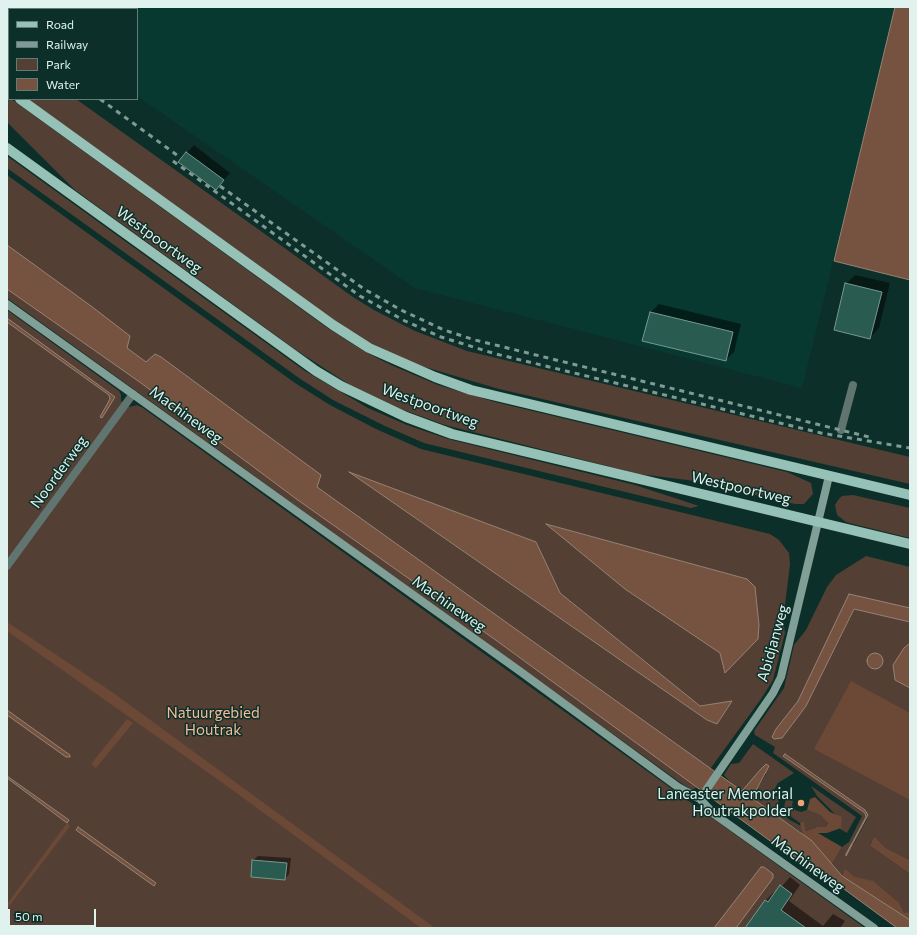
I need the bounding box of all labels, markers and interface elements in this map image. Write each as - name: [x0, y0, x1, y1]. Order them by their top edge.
- legend: [8, 8, 138, 100]
- text: Road: [46, 17, 74, 31]
- text: Railway: [46, 37, 88, 51]
- text: Park: [46, 57, 71, 71]
- text: Water: [46, 77, 80, 91]
- street label: Westpoortweg: [113, 203, 205, 277]
- street label: Westpoortweg: [379, 380, 481, 432]
- street label: Machineweg: [146, 382, 226, 448]
- street label: Noorderweg: [27, 432, 91, 512]
- street label: Westpoortweg: [689, 468, 793, 508]
- street label: Machineweg: [409, 572, 489, 636]
- street label: Abidjanweg: [753, 602, 793, 684]
- park label: Natuurgebied Houtrak: [166, 704, 260, 739]
- place label: Lancaster Memorial Houtrakpolder: [657, 785, 793, 820]
- marker: Lancaster Memorial Houtrakpolder: [796, 798, 806, 808]
- street label: Machineweg: [768, 831, 848, 897]
- scale bar: [10, 901, 98, 927]
- text: 50 m: [15, 909, 43, 923]

